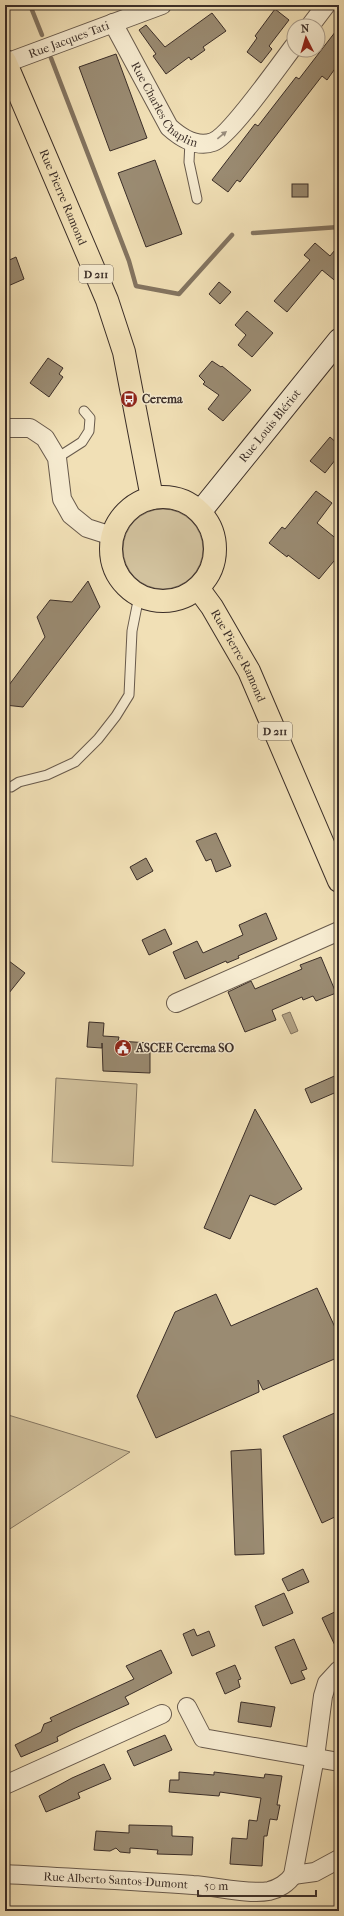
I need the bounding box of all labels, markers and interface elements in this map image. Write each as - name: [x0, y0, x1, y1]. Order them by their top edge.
- street label: Rue Jacques Tati: [26, 18, 112, 61]
- north arrow: [286, 18, 326, 58]
- text: N: [300, 22, 311, 35]
- street label: Rue Charles Chaplin: [128, 59, 199, 150]
- one-way arrow: [217, 131, 228, 139]
- street label: Rue Pierre Ramond: [36, 147, 90, 248]
- road number: D 211: [79, 265, 113, 283]
- street label: Rue Louis Blériot: [236, 386, 304, 465]
- bus stop icon: Cerema: [119, 389, 139, 409]
- place label: Cerema: [142, 392, 183, 406]
- street label: Rue Pierre Ramond: [208, 607, 269, 704]
- road number: D 211: [258, 722, 292, 740]
- public building icon: ASCEE Cerema SO: [113, 1038, 133, 1058]
- place label: ASCEE Cerema SO: [135, 1041, 235, 1055]
- street label: Rue Alberto Santos-Dumont: [43, 1869, 189, 1892]
- scale bar: [198, 1872, 316, 1898]
- text: 50 m: [204, 1879, 228, 1893]

